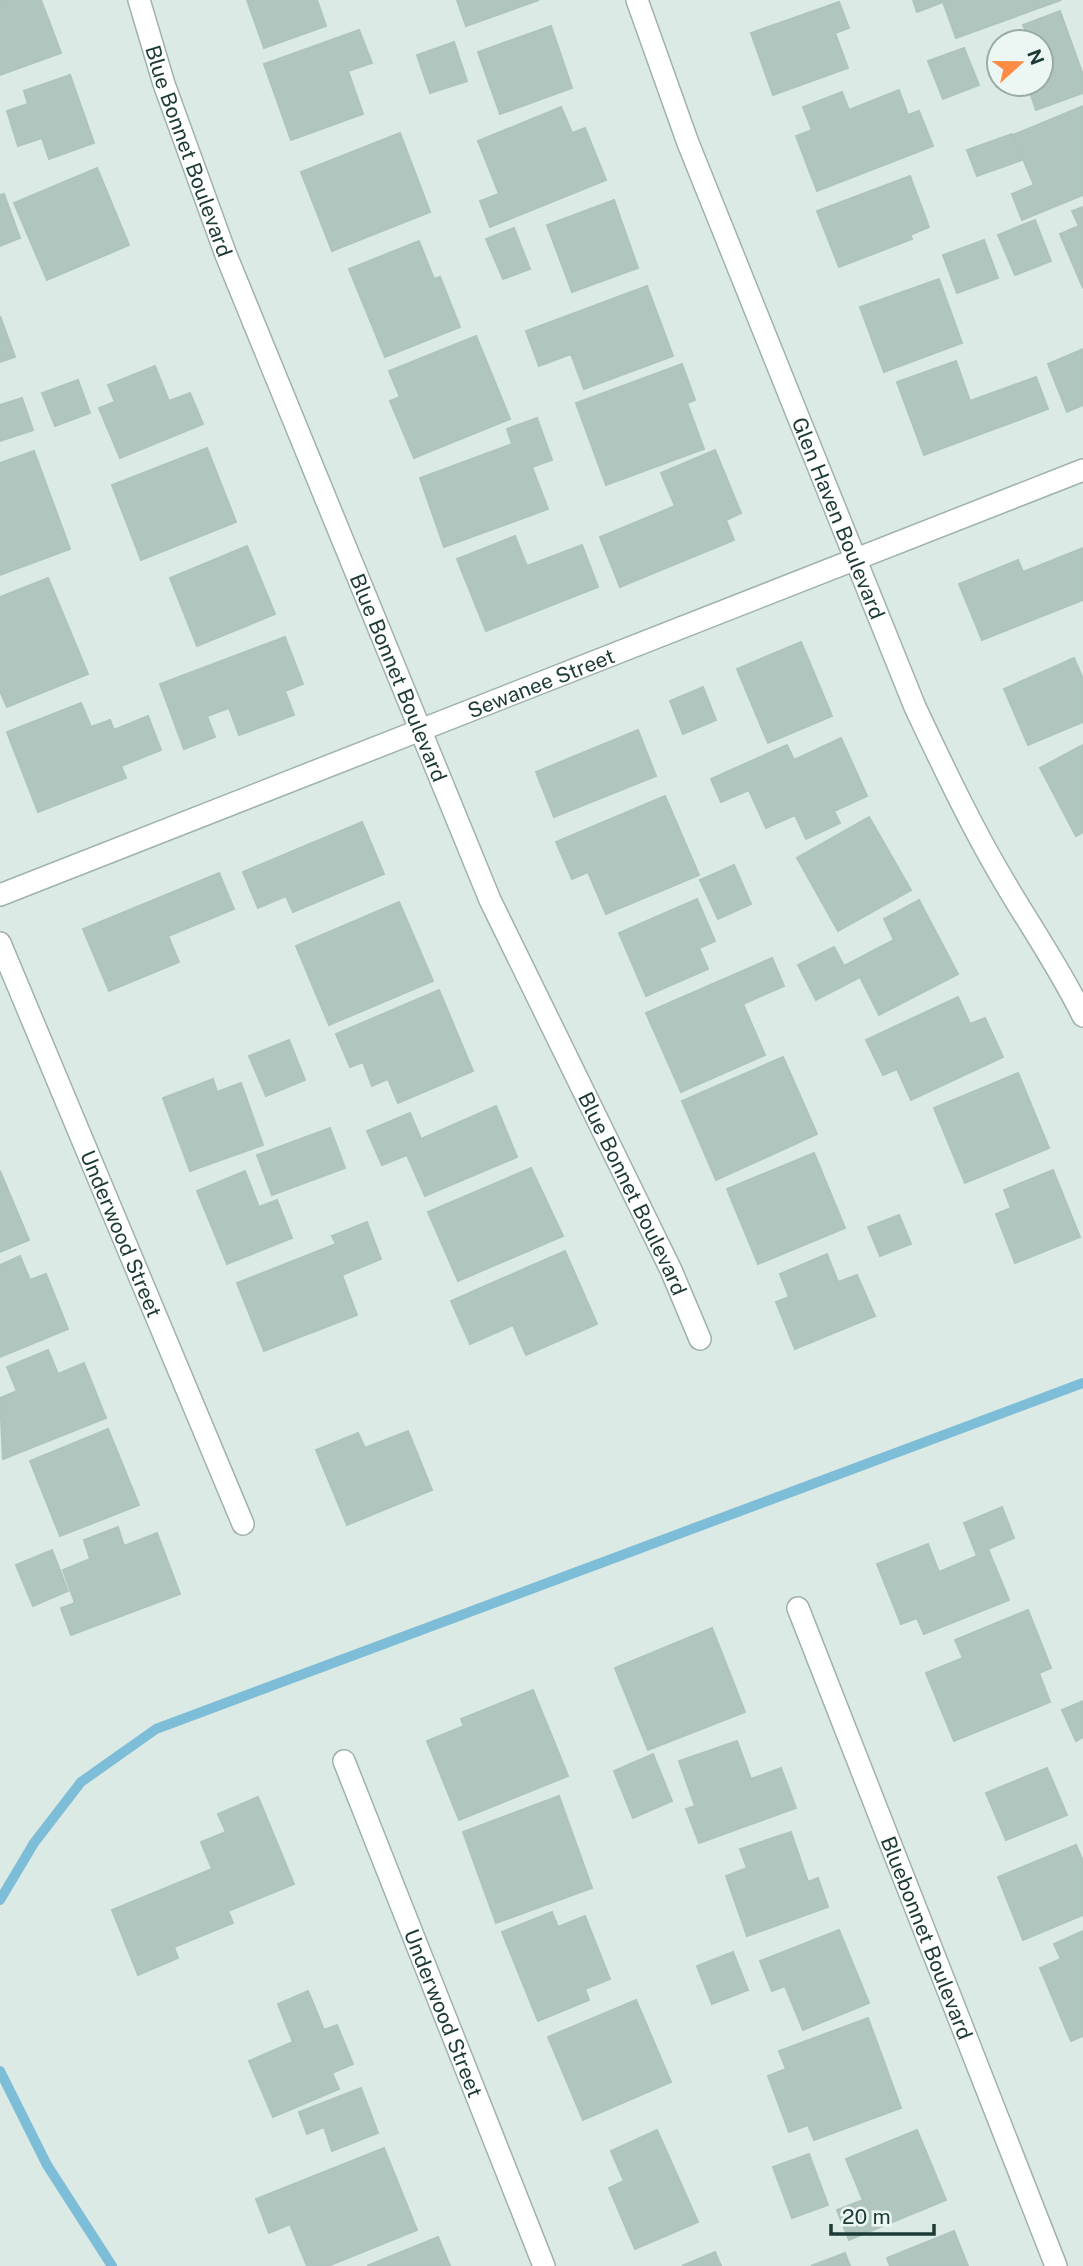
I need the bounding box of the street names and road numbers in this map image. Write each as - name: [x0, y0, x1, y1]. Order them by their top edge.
- street label: Blue Bonnet Boulevard: [141, 42, 238, 260]
- street label: Glen Haven Boulevard: [787, 413, 891, 623]
- street label: Blue Bonnet Boulevard: [345, 570, 453, 785]
- street label: Sewanee Street: [464, 643, 618, 723]
- street label: Blue Bonnet Boulevard: [573, 1088, 693, 1299]
- street label: Underwood Street: [76, 1146, 168, 1321]
- street label: Bluebonnet Boulevard: [876, 1832, 978, 2043]
- street label: Underwood Street: [399, 1925, 488, 2101]

